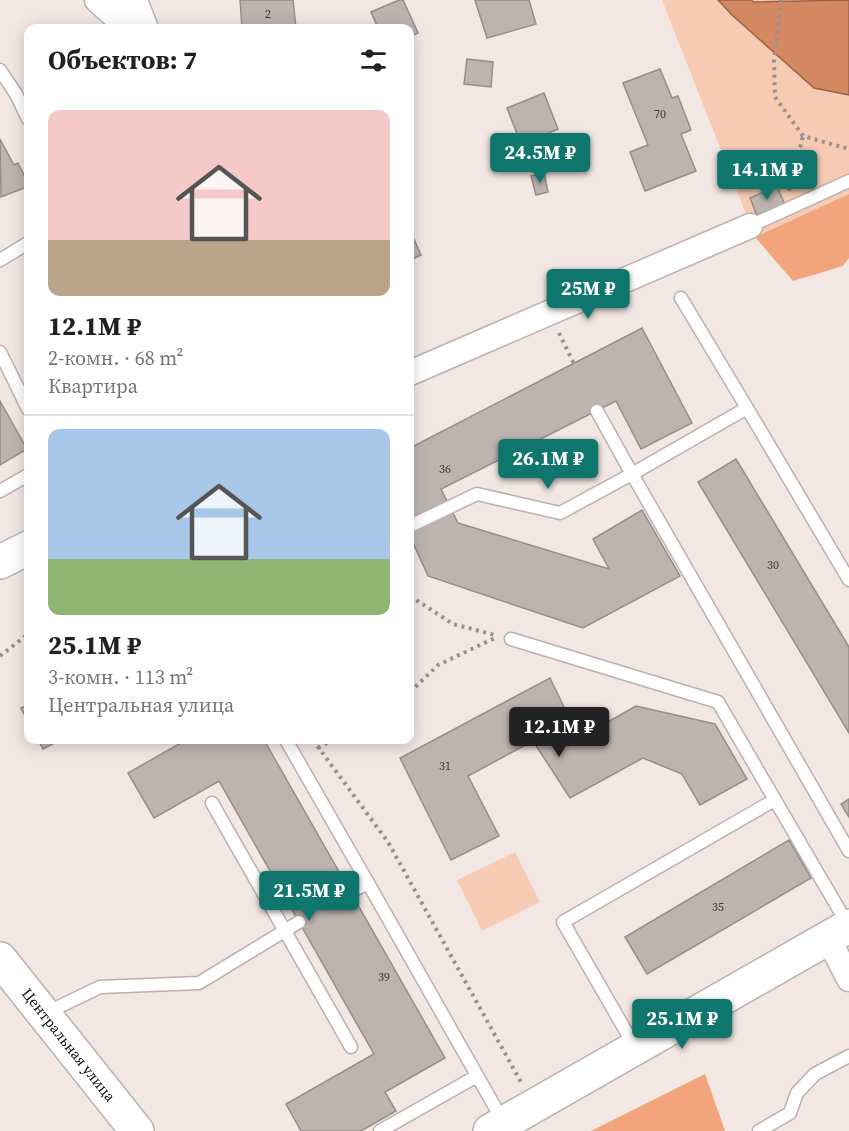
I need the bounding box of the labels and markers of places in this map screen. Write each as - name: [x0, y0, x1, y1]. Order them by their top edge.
- pin: 24.5M ₽: [485, 133, 595, 184]
- pin: 14.1M ₽: [712, 150, 822, 201]
- pin: 25M ₽: [546, 269, 630, 320]
- pin: 26.1M ₽: [493, 439, 603, 490]
- pin: 12.1M ₽: [504, 707, 614, 758]
- pin: 21.5M ₽: [254, 871, 364, 922]
- pin: 25.1M ₽: [627, 999, 737, 1050]

